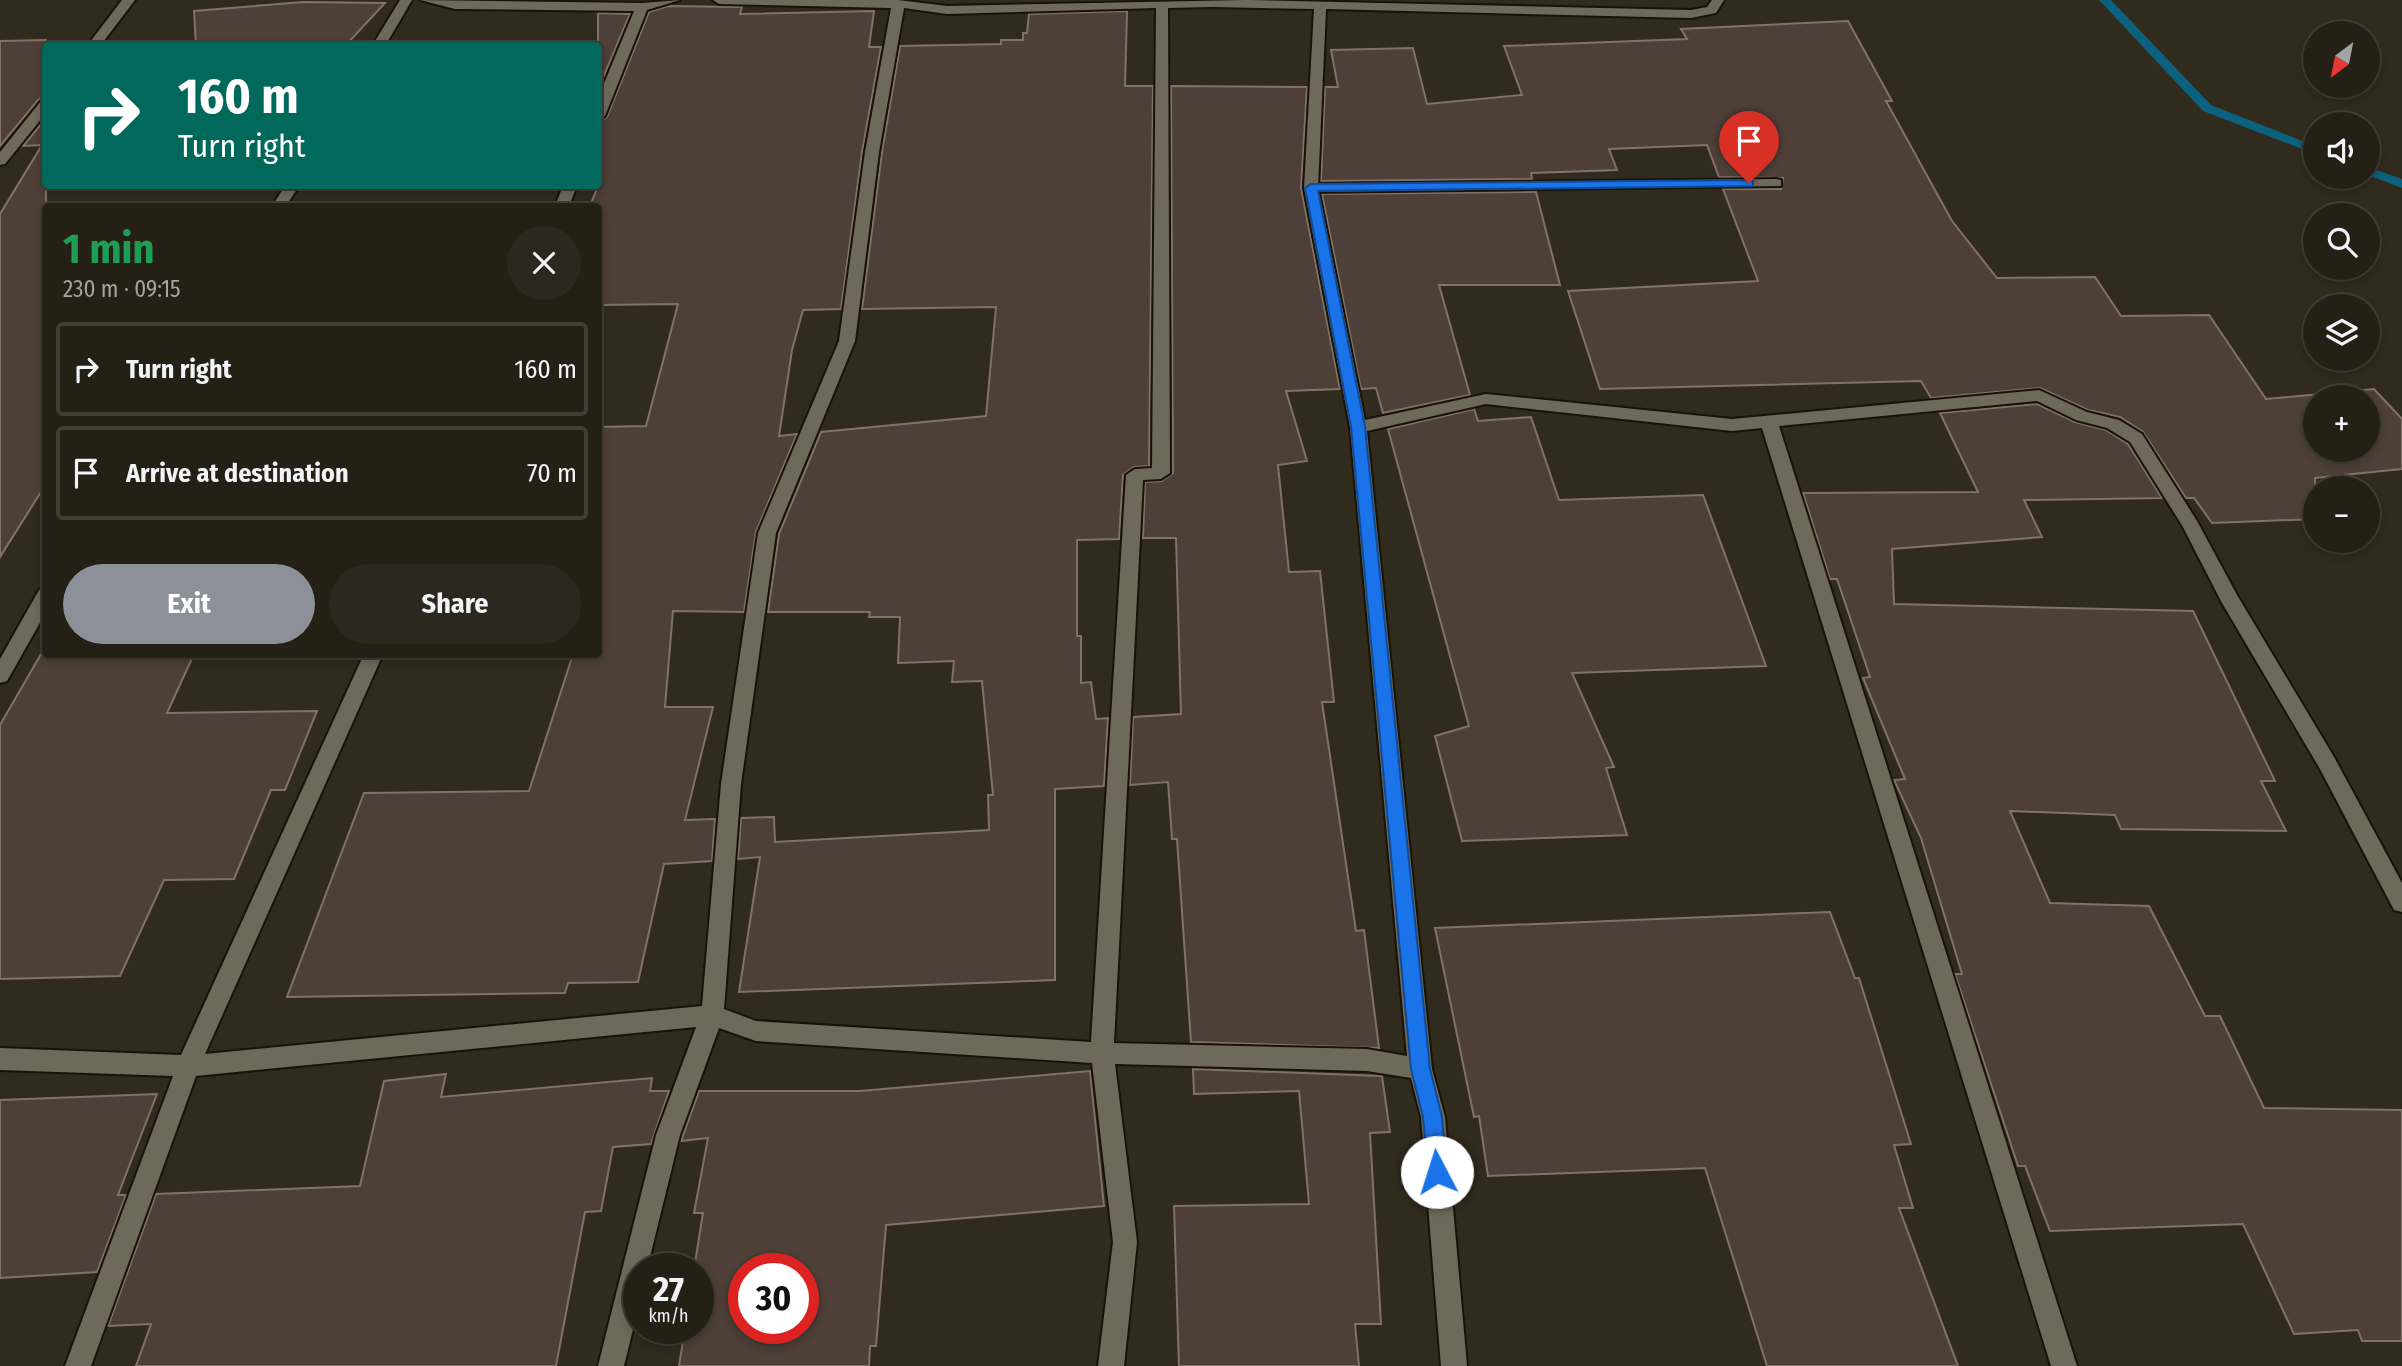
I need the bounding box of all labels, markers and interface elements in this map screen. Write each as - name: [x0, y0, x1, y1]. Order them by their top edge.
- north arrow: [2303, 21, 2380, 98]
- map controls: [2303, 21, 2380, 553]
- text: 160 m: [178, 67, 299, 126]
- icon: right: [63, 70, 154, 161]
- pin: [1719, 111, 1779, 183]
- button: sound: [2303, 112, 2380, 189]
- icon: arrive: [1730, 122, 1768, 160]
- text: Turn right: [178, 127, 305, 165]
- button: search: [2303, 203, 2380, 280]
- text: 1 min: [63, 224, 154, 274]
- button: close: [507, 226, 581, 300]
- text: 230 m · 09:15: [63, 275, 181, 303]
- button: layers: [2303, 294, 2380, 371]
- icon: right: [67, 350, 105, 388]
- text: Turn right: [126, 354, 232, 385]
- text: 160 m: [514, 354, 577, 385]
- button: +: [2303, 385, 2380, 462]
- icon: arrive: [67, 454, 105, 492]
- text: Arrive at destination: [126, 458, 349, 489]
- text: 70 m: [527, 458, 577, 489]
- button: −: [2303, 476, 2380, 553]
- button: Exit: [63, 564, 315, 644]
- button: Share: [329, 564, 581, 644]
- position arrow: [1400, 1135, 1474, 1209]
- speed limit sign: 30: [728, 1253, 819, 1344]
- text: 27: [653, 1268, 684, 1310]
- text: km/h: [648, 1305, 689, 1327]

